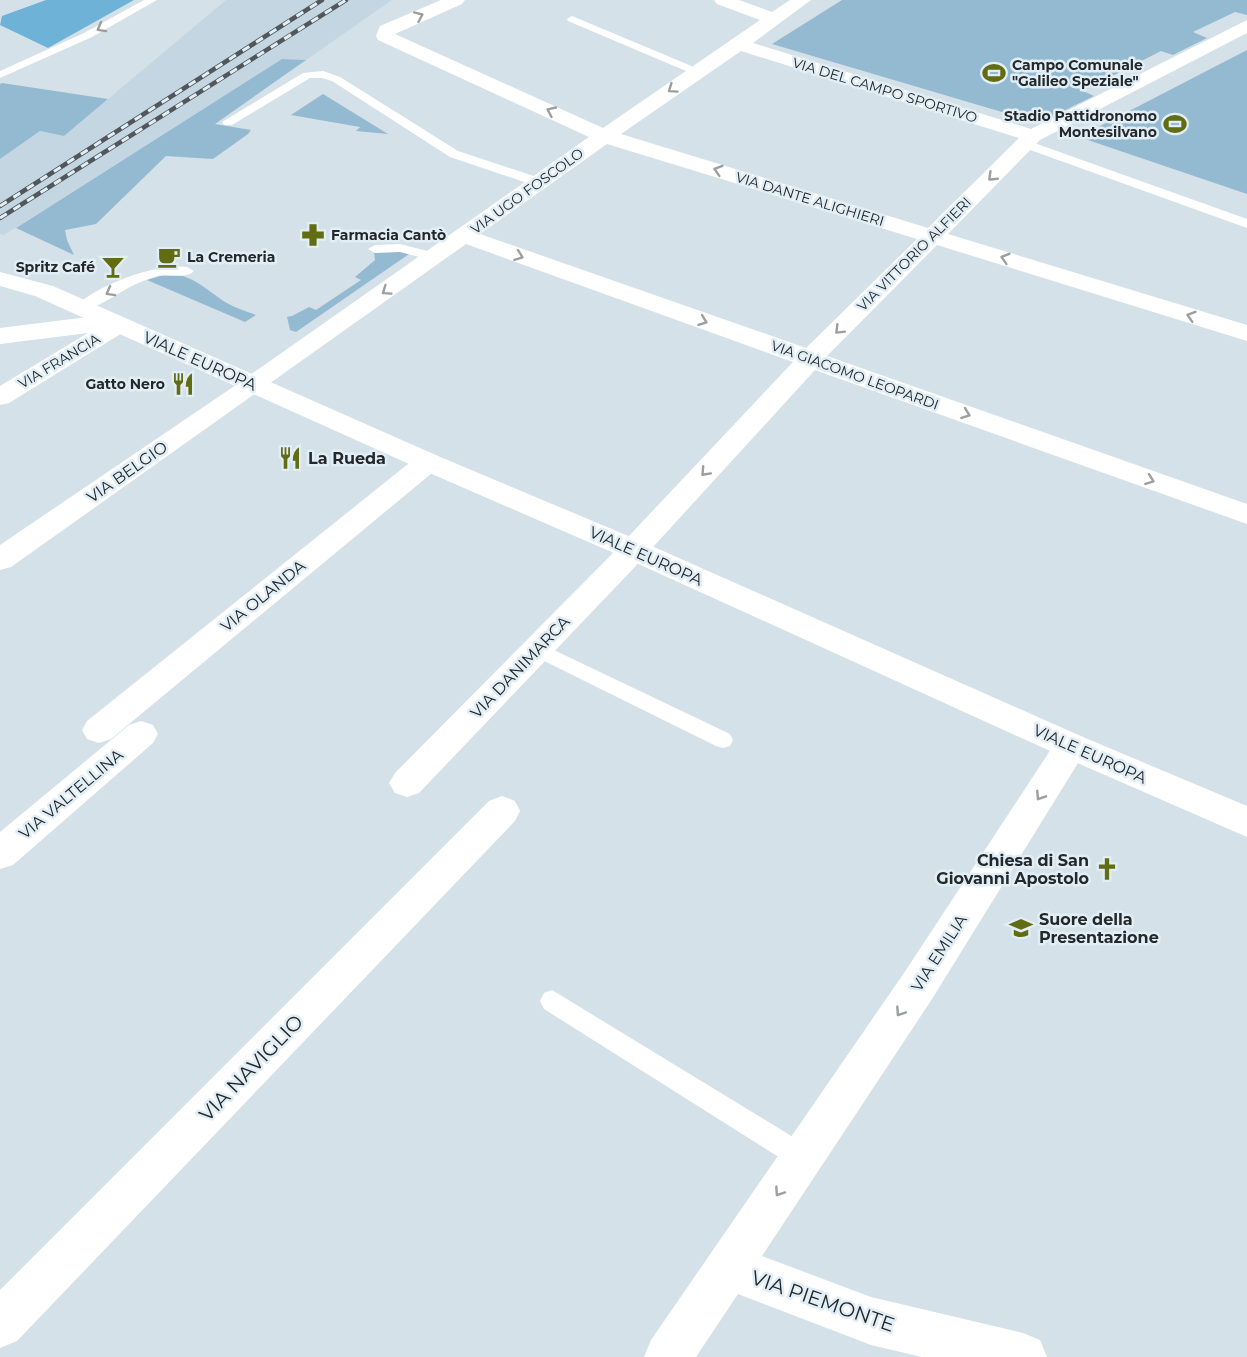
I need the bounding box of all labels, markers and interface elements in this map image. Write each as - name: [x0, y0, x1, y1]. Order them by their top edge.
- one-way arrow: [412, 12, 423, 24]
- one-way arrow: [96, 21, 107, 32]
- street label: VIA DEL CAMPO SPORTIVO: [790, 53, 980, 127]
- place label: Campo Comunale "Galileo Speziale": [1012, 56, 1143, 90]
- sports icon: Campo Comunale "Galileo Speziale": [981, 60, 1007, 86]
- one-way arrow: [668, 82, 679, 93]
- one-way arrow: [546, 107, 557, 119]
- place label: Stadio Pattidronomo Montesilvano: [1004, 107, 1157, 141]
- sports icon: Stadio Pattidronomo Montesilvano: [1162, 111, 1188, 137]
- street label: VIA UGO FOSCOLO: [467, 144, 587, 238]
- one-way arrow: [713, 165, 724, 177]
- street label: VIA DANTE ALIGHIERI: [734, 168, 886, 230]
- one-way arrow: [988, 170, 998, 181]
- street label: VIA VITTORIO ALFIERI: [853, 193, 975, 315]
- pharmacy icon: Farmacia Cantò: [300, 222, 326, 248]
- place label: Farmacia Cantò: [331, 226, 446, 244]
- cafe icon: La Cremeria: [156, 244, 182, 270]
- place label: La Cremeria: [187, 248, 275, 266]
- one-way arrow: [513, 248, 524, 261]
- one-way arrow: [1000, 253, 1011, 265]
- bar icon: Spritz Café: [100, 254, 126, 280]
- place label: Spritz Café: [16, 258, 95, 276]
- one-way arrow: [382, 284, 393, 295]
- one-way arrow: [106, 285, 116, 296]
- one-way arrow: [1186, 311, 1197, 323]
- one-way arrow: [697, 314, 708, 327]
- one-way arrow: [835, 322, 846, 333]
- street label: VIALE EUROPA: [140, 327, 260, 395]
- street label: VIA FRANCIA: [15, 329, 104, 392]
- street label: VIA GIACOMO LEOPARDI: [769, 336, 941, 414]
- restaurant icon: Gatto Nero: [170, 371, 196, 397]
- place label: Gatto Nero: [85, 375, 165, 393]
- one-way arrow: [960, 407, 971, 420]
- street label: VIA BELGIO: [83, 437, 171, 507]
- restaurant icon: La Rueda: [277, 445, 303, 471]
- place label: La Rueda: [308, 449, 386, 468]
- one-way arrow: [702, 465, 713, 476]
- one-way arrow: [1144, 472, 1155, 485]
- street label: VIALE EUROPA: [586, 522, 706, 590]
- street label: VIA OLANDA: [217, 556, 310, 636]
- street label: VIA DANIMARCA: [466, 612, 574, 722]
- street label: VIALE EUROPA: [1030, 720, 1150, 788]
- street label: VIA VALTELLINA: [15, 745, 127, 843]
- one-way arrow: [1036, 789, 1047, 800]
- place label: Chiesa di San Giovanni Apostolo: [936, 851, 1089, 888]
- church icon: Chiesa di San Giovanni Apostolo: [1094, 856, 1120, 882]
- street label: VIA EMILIA: [907, 910, 971, 995]
- place label: Suore della Presentazione: [1039, 910, 1159, 947]
- school or university icon: Suore della Presentazione: [1008, 915, 1034, 941]
- one-way arrow: [896, 1006, 907, 1017]
- street label: VIA NAVIGLIO: [194, 1010, 308, 1126]
- one-way arrow: [776, 1185, 787, 1196]
- street label: VIA PIEMONTE: [748, 1265, 898, 1337]

